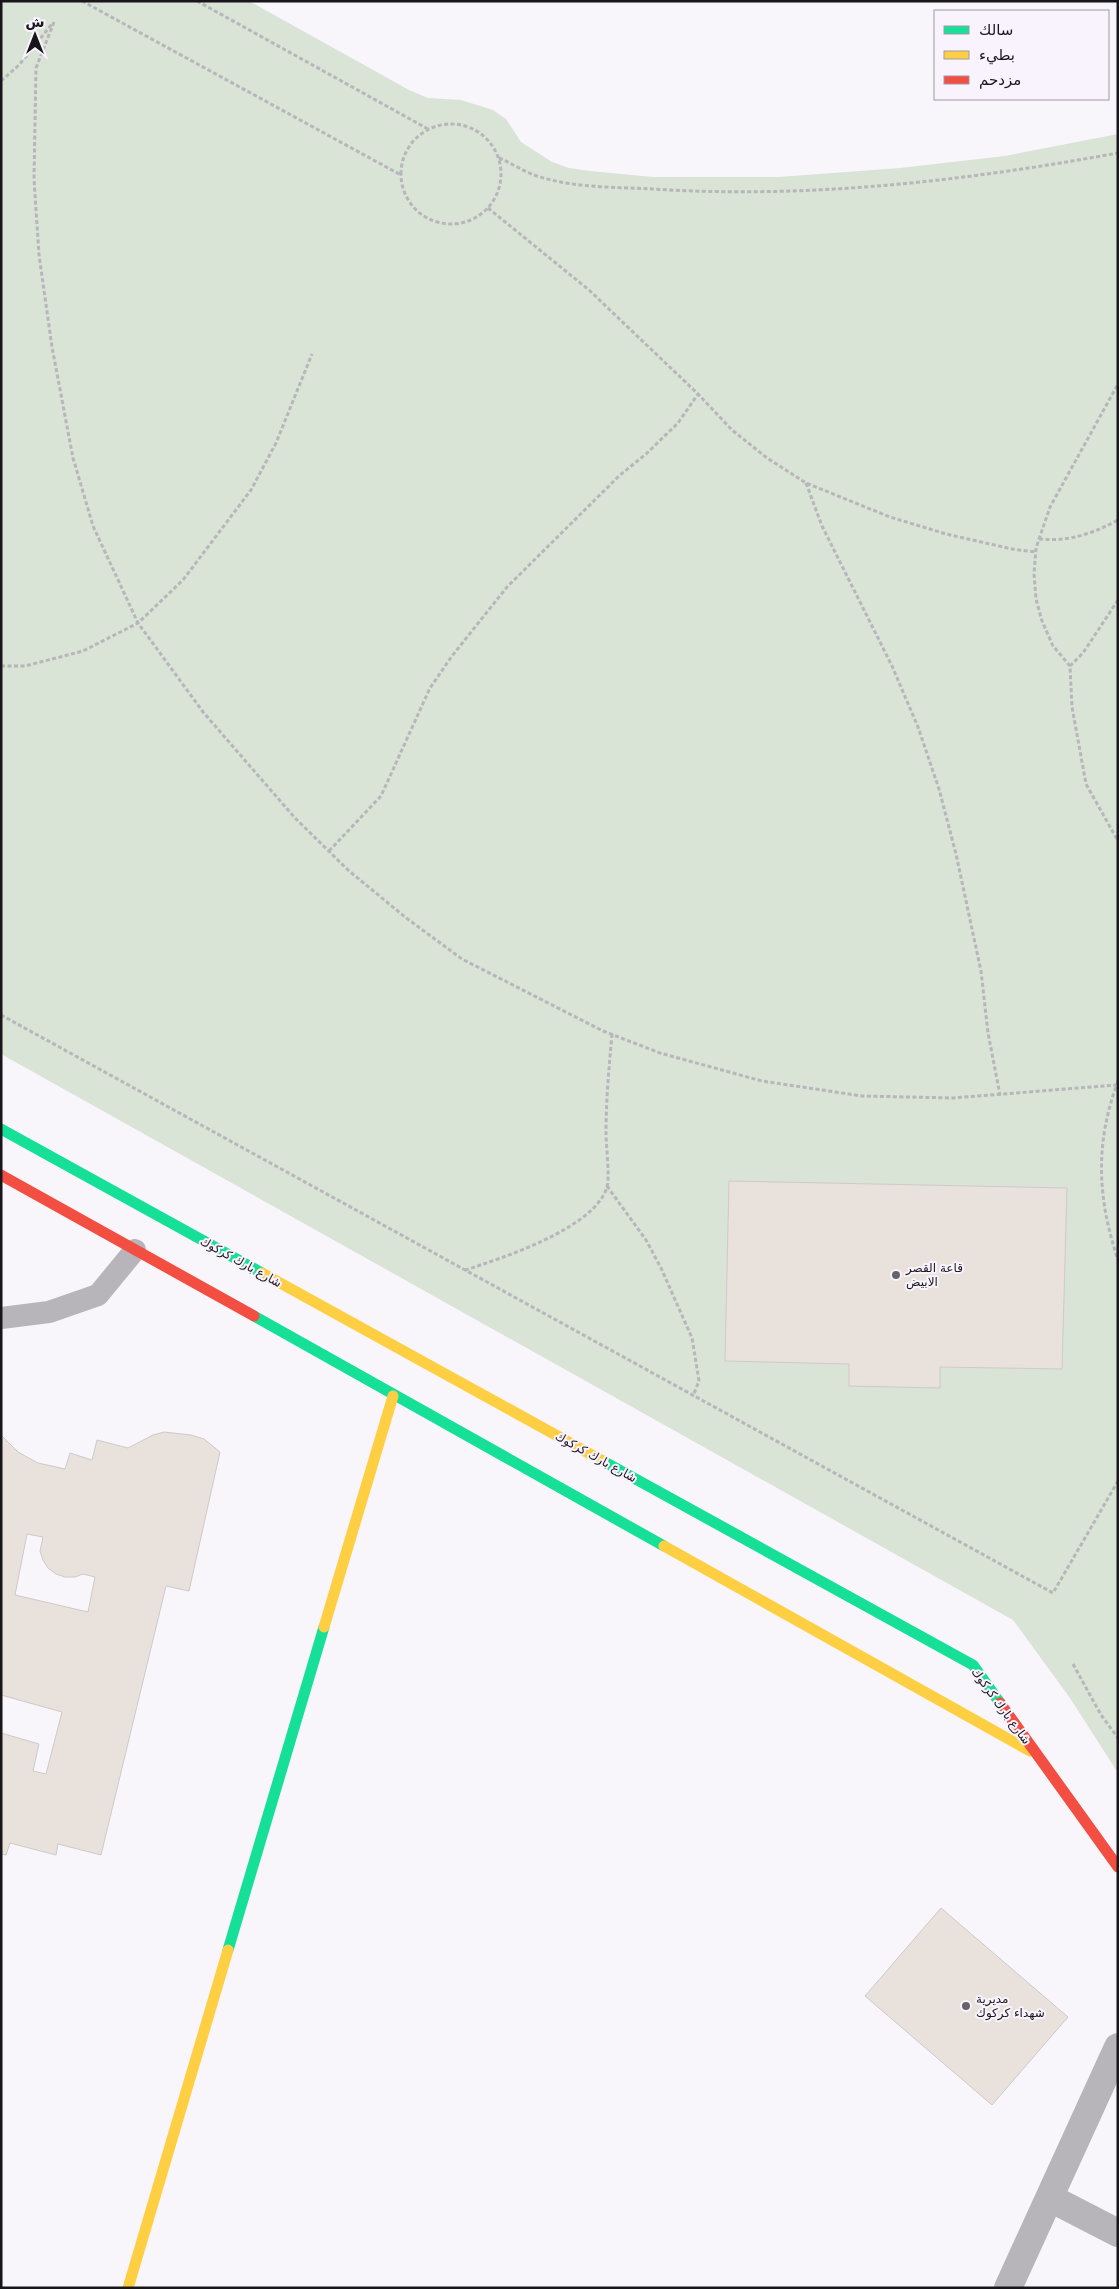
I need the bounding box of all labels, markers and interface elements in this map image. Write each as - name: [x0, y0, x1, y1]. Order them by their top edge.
- north arrow: [10, 10, 60, 60]
- legend: [934, 10, 1109, 100]
- text: ش: [25, 14, 45, 30]
- text: سالك: [979, 21, 1013, 39]
- text: بطيء: [979, 46, 1015, 65]
- text: مزدحم: [979, 71, 1021, 89]
- street label: شارع بارك كركوك: [197, 1234, 284, 1291]
- place label: قاعة القصر الابيض: [905, 1261, 963, 1290]
- marker: قاعة القصر الابيض: [890, 1269, 902, 1281]
- street label: شارع بارك كركوك: [552, 1429, 639, 1486]
- street label: شارع بارك كركوك: [968, 1665, 1033, 1748]
- place label: مديرية شهداء كركوك: [976, 1992, 1045, 2021]
- marker: مديرية شهداء كركوك: [960, 2000, 972, 2012]

